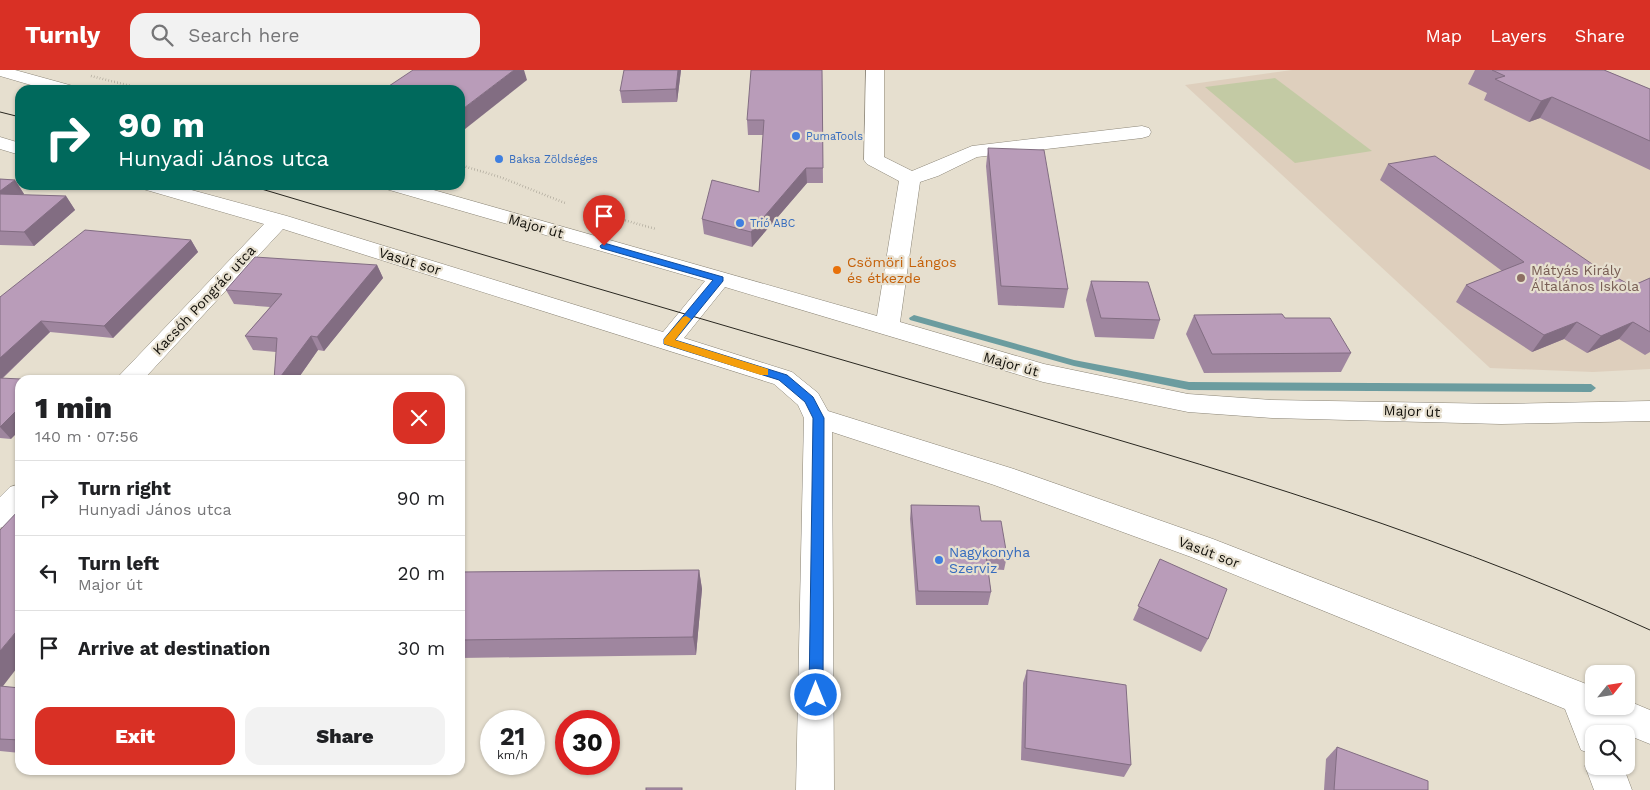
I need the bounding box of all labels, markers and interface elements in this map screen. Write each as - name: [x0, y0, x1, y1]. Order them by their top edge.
- search box: [130, 13, 480, 58]
- text: Turnly: [25, 21, 100, 49]
- icon: search: [148, 21, 176, 49]
- text: Search here: [188, 24, 300, 47]
- text: Map: [1425, 25, 1462, 46]
- text: Layers: [1490, 25, 1547, 46]
- text: Share: [1575, 25, 1625, 46]
- text: 90 m: [118, 104, 205, 146]
- icon: right: [35, 105, 100, 170]
- marker: PumaTools: [790, 130, 802, 142]
- place label: PumaTools: [806, 130, 863, 143]
- text: Hunyadi János utca: [118, 146, 329, 171]
- marker: Baksa Zöldséges: [493, 153, 505, 165]
- place label: Baksa Zöldséges: [509, 153, 598, 166]
- pin: [583, 195, 625, 246]
- icon: arrive: [590, 202, 618, 230]
- street label: Major út: [507, 211, 566, 242]
- marker: Trió ABC: [734, 217, 746, 229]
- place label: Trió ABC: [750, 217, 796, 230]
- street label: Kacsóh Pongrác utca: [149, 242, 259, 358]
- street label: Vasút sor: [377, 244, 443, 278]
- place label: Csömöri Lángos és étkezde: [847, 254, 957, 286]
- place label: Mátyás Király Általános Iskola: [1531, 262, 1639, 294]
- marker: Csömöri Lángos és étkezde: [831, 264, 843, 276]
- marker: Mátyás Király Általános Iskola: [1515, 272, 1527, 284]
- street label: Major út: [982, 349, 1041, 380]
- text: 1 min: [35, 390, 112, 425]
- button: close: [393, 392, 445, 444]
- street label: Major út: [1383, 402, 1441, 420]
- text: 140 m · 07:56: [35, 427, 139, 446]
- text: Turn right: [78, 477, 171, 500]
- icon: right: [35, 484, 63, 512]
- text: 90 m: [397, 487, 445, 510]
- text: Hunyadi János utca: [78, 500, 231, 519]
- street label: Vasút sor: [1176, 533, 1242, 571]
- place label: Nagykonyha Szerviz: [949, 544, 1030, 576]
- text: Turn left: [78, 552, 159, 575]
- marker: Nagykonyha Szerviz: [933, 554, 945, 566]
- icon: left: [35, 559, 63, 587]
- text: 20 m: [398, 562, 445, 585]
- text: Major út: [78, 575, 143, 594]
- icon: arrive: [35, 634, 63, 662]
- text: Arrive at destination: [78, 637, 270, 660]
- text: 30 m: [398, 637, 445, 660]
- north arrow: [1585, 665, 1635, 715]
- map controls: [1585, 665, 1635, 775]
- position arrow: [789, 668, 841, 720]
- button: Exit: [35, 707, 235, 765]
- button: Share: [245, 707, 445, 765]
- speed limit sign: 30: [555, 710, 620, 775]
- text: 21: [500, 722, 525, 751]
- button: search: [1585, 725, 1635, 775]
- text: km/h: [497, 748, 528, 762]

